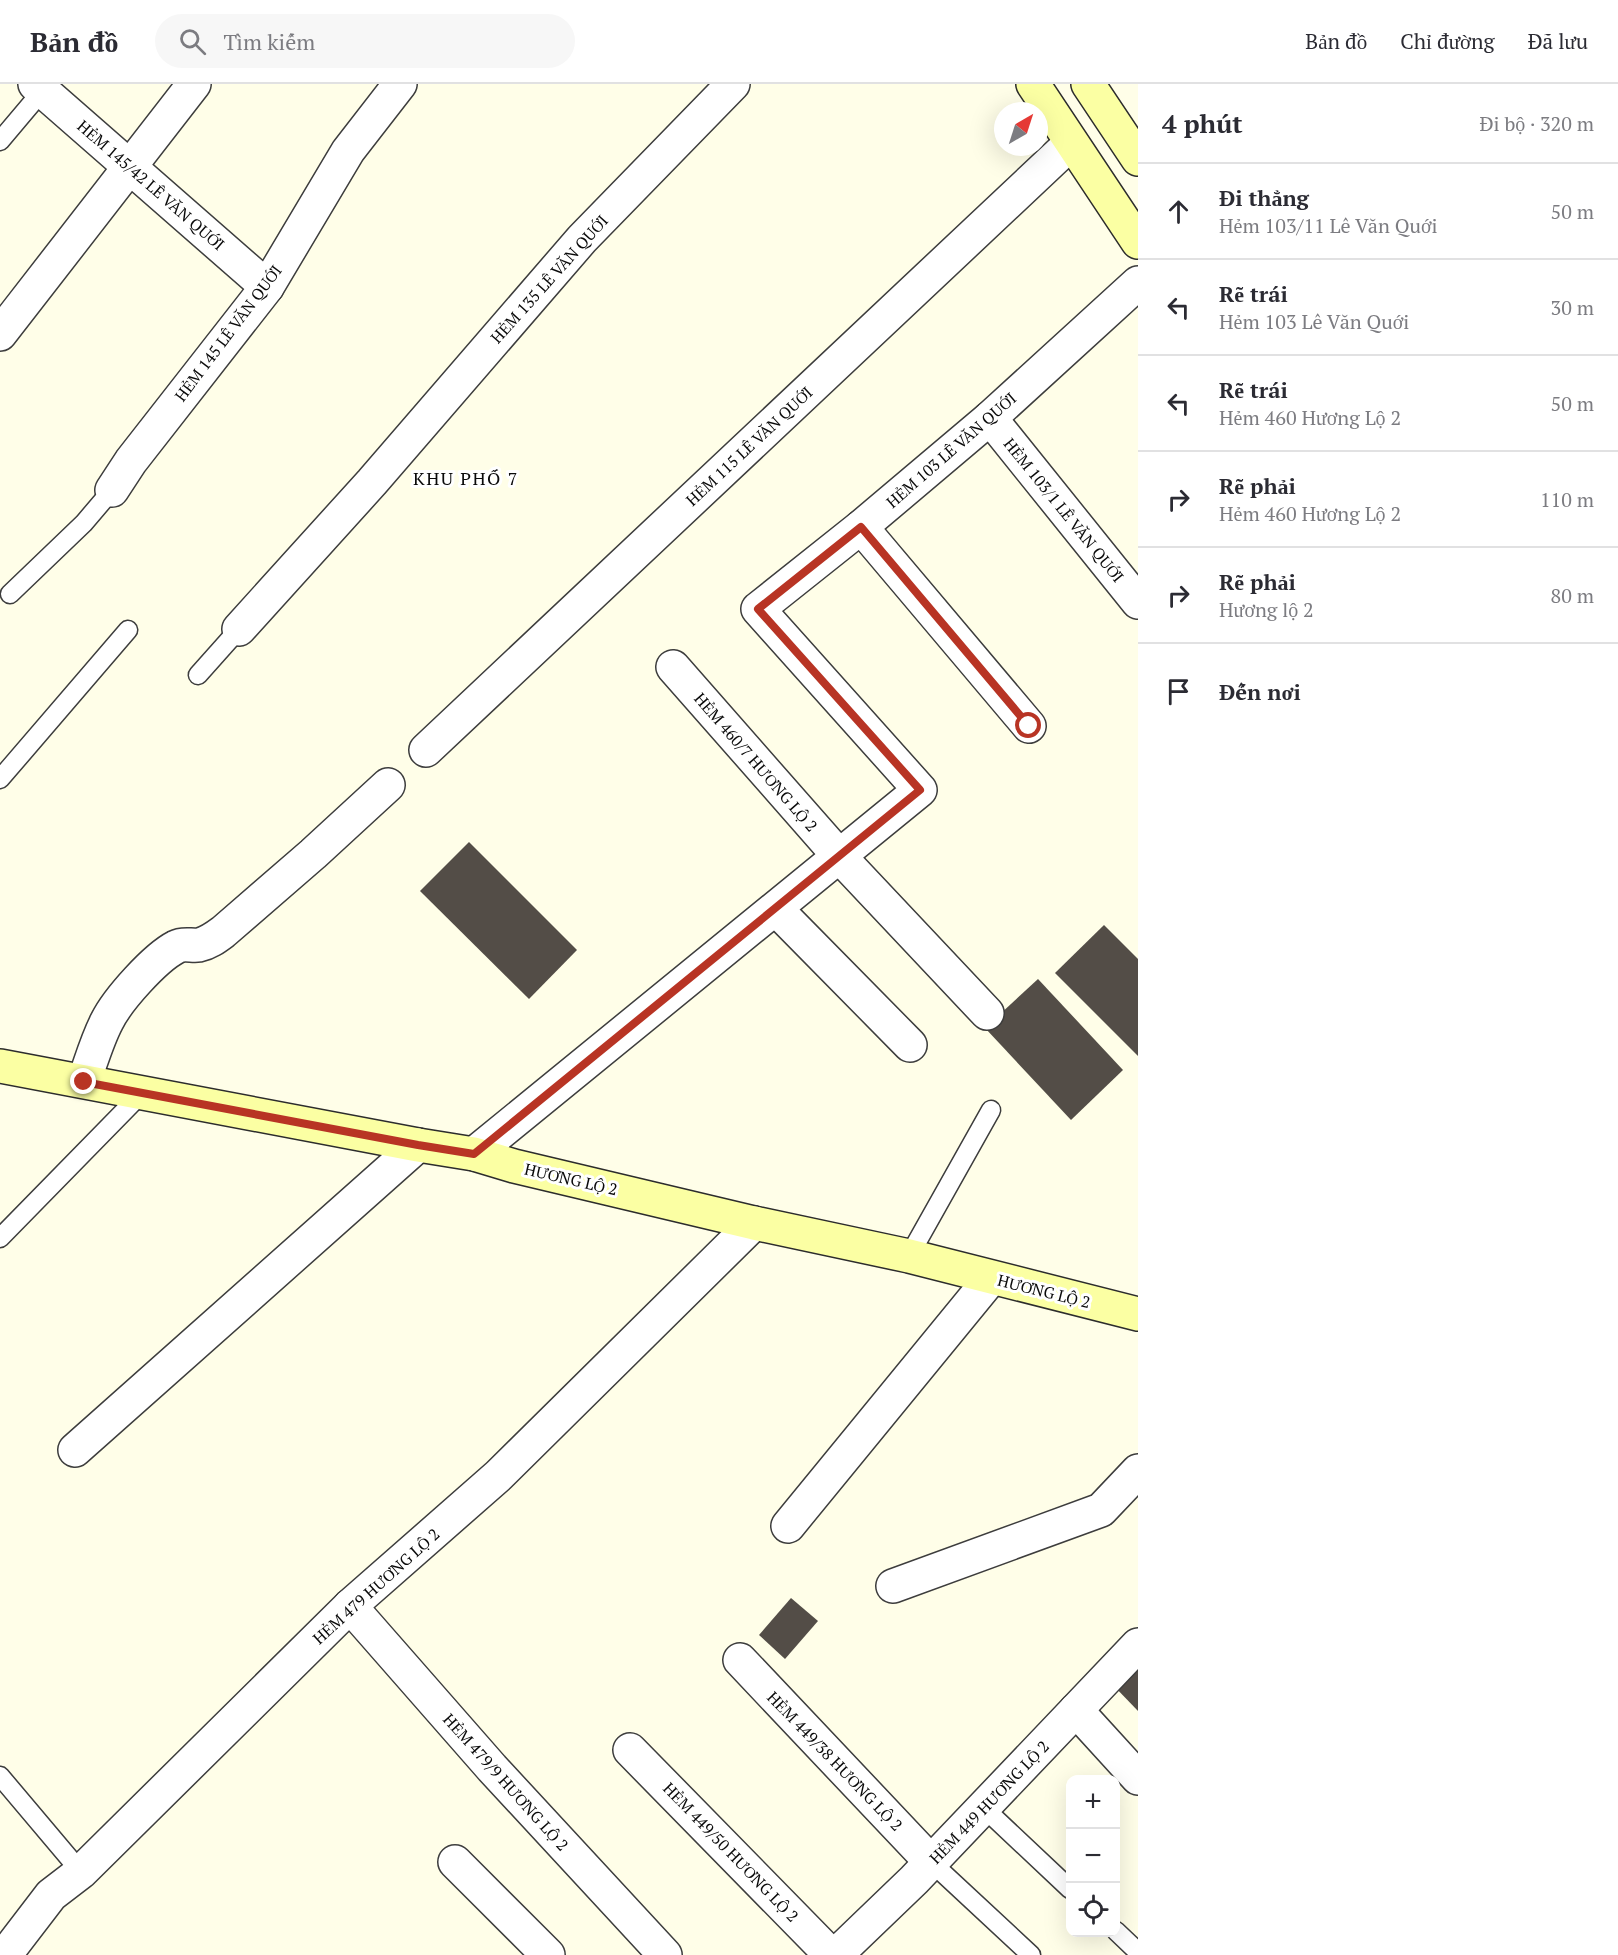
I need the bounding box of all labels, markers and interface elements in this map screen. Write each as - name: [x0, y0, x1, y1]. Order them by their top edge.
- search box: [155, 14, 575, 68]
- text: Bản đồ: [30, 23, 119, 60]
- icon: search: [176, 25, 209, 58]
- text: Tìm kiếm: [224, 27, 315, 56]
- text: Bản đồ: [1305, 27, 1367, 55]
- text: Chỉ đường: [1400, 27, 1495, 55]
- text: Đã lưu: [1528, 27, 1588, 55]
- north arrow: [994, 102, 1048, 156]
- text: 4 phút: [1162, 106, 1243, 140]
- text: Đi bộ · 320 m: [1479, 110, 1594, 137]
- street label: HẺM 145/42 LÊ VĂN QUỚI: [73, 115, 229, 255]
- text: Đi thẳng: [1219, 183, 1309, 212]
- icon: ahead: [1162, 195, 1195, 228]
- text: 50 m: [1551, 198, 1594, 225]
- street label: HẺM 135 LÊ VĂN QUỚI: [485, 210, 613, 348]
- text: Hẻm 103/11 Lê Văn Quới: [1219, 212, 1438, 239]
- street label: HẺM 145 LÊ VĂN QUỚI: [169, 260, 287, 406]
- text: Rẽ trái: [1219, 279, 1288, 308]
- icon: left: [1162, 291, 1195, 324]
- text: 30 m: [1551, 294, 1594, 321]
- text: Hẻm 103 Lê Văn Quới: [1219, 308, 1409, 335]
- text: Rẽ trái: [1219, 375, 1288, 404]
- street label: HẺM 115 LÊ VĂN QUỚI: [681, 381, 817, 511]
- street label: HẺM 103 LÊ VĂN QUỚI: [881, 387, 1021, 513]
- icon: left: [1162, 387, 1195, 420]
- text: 50 m: [1551, 390, 1594, 417]
- text: Hẻm 460 Hương Lộ 2: [1219, 404, 1401, 431]
- street label: HẺM 103/1 LÊ VĂN QUỚI: [999, 433, 1129, 587]
- district label: KHU PHỐ 7: [413, 466, 519, 490]
- text: Rẽ phải: [1219, 471, 1296, 500]
- icon: right: [1162, 483, 1195, 516]
- text: 110 m: [1540, 486, 1594, 513]
- text: Hẻm 460 Hương Lộ 2: [1219, 500, 1401, 527]
- text: Rẽ phải: [1219, 567, 1296, 596]
- icon: right: [1162, 579, 1195, 612]
- text: 80 m: [1551, 582, 1594, 609]
- text: Hương lộ 2: [1219, 596, 1314, 623]
- icon: arrive: [1162, 675, 1195, 708]
- text: Đến nơi: [1219, 677, 1301, 706]
- street label: HẺM 460/7 HƯƠNG LỘ 2: [689, 688, 823, 836]
- route start: [1015, 712, 1041, 738]
- route end: [70, 1068, 96, 1094]
- street label: HƯƠNG LỘ 2: [522, 1158, 620, 1200]
- street label: HƯƠNG LỘ 2: [995, 1269, 1093, 1313]
- street label: HẺM 479 HƯƠNG LỘ 2: [308, 1523, 444, 1649]
- street label: HẺM 449/38 HƯƠNG LỘ 2: [762, 1686, 908, 1836]
- street label: HẺM 479/9 HƯƠNG LỘ 2: [438, 1709, 574, 1855]
- street label: HẺM 449 HƯƠNG LỘ 2: [924, 1736, 1054, 1868]
- map controls: [1066, 1775, 1120, 1937]
- button: +: [1066, 1775, 1120, 1829]
- street label: HẺM 449/50 HƯƠNG LỘ 2: [658, 1777, 804, 1927]
- button: −: [1066, 1829, 1120, 1883]
- button: locate: [1066, 1883, 1120, 1937]

